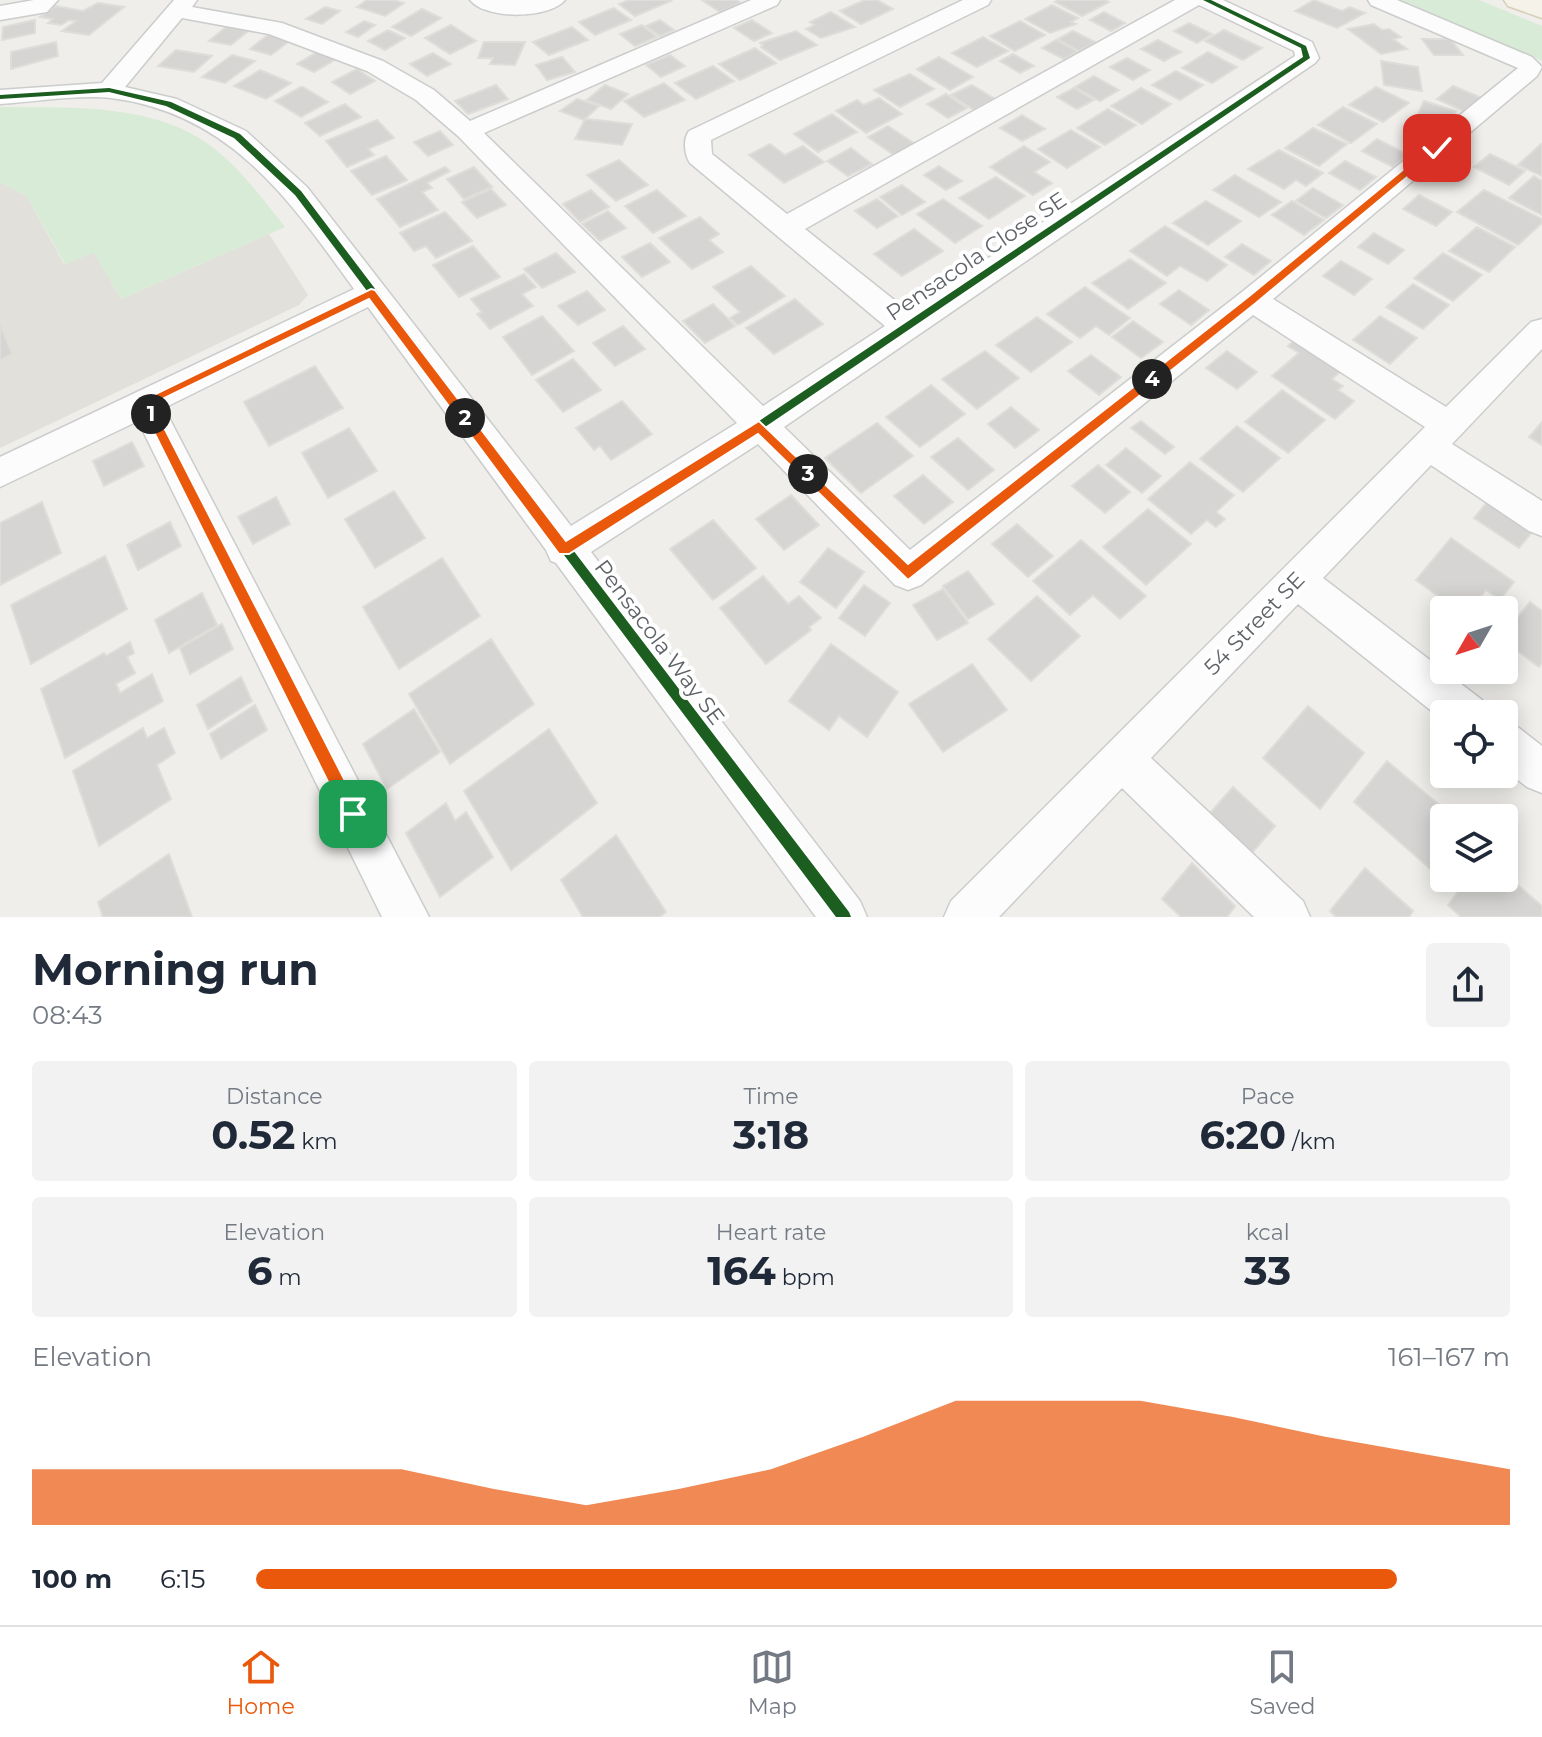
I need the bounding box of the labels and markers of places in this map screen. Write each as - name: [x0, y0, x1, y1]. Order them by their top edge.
- pin: [1403, 114, 1471, 182]
- pin: 4: [1132, 359, 1172, 399]
- pin: 1: [131, 394, 171, 434]
- pin: 2: [445, 398, 485, 438]
- pin: 3: [788, 454, 828, 494]
- pin: [319, 780, 387, 848]

